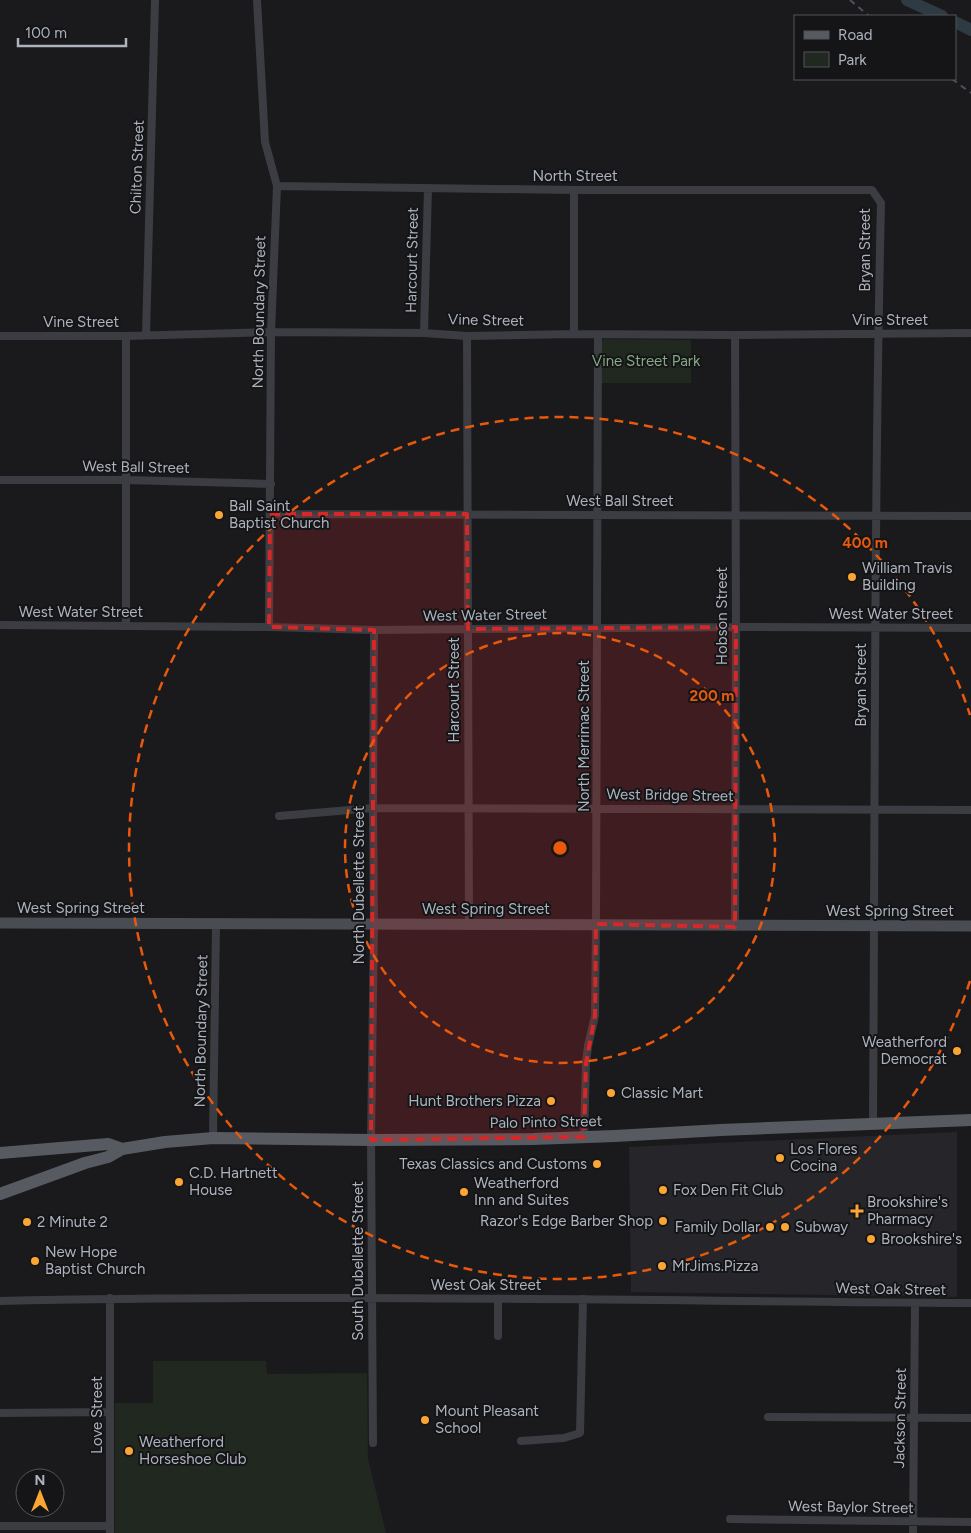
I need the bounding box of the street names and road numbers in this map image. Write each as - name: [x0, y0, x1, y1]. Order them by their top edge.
- street label: Chilton Street: [126, 119, 148, 214]
- street label: North Street: [532, 167, 618, 185]
- street label: Harcourt Street: [402, 207, 422, 313]
- street label: Bryan Street: [856, 208, 874, 292]
- street label: North Boundary Street: [249, 235, 269, 389]
- street label: Vine Street: [448, 310, 525, 330]
- street label: Vine Street: [852, 311, 928, 329]
- street label: Vine Street: [43, 313, 119, 331]
- street label: West Ball Street: [82, 457, 190, 477]
- street label: West Ball Street: [566, 492, 674, 510]
- street label: Hobson Street: [713, 566, 731, 665]
- street label: West Water Street: [19, 603, 144, 621]
- street label: West Water Street: [423, 605, 548, 625]
- street label: West Water Street: [829, 605, 954, 623]
- street label: Harcourt Street: [445, 637, 463, 743]
- street label: Bryan Street: [852, 643, 870, 727]
- street label: North Merrimac Street: [575, 660, 593, 812]
- street label: West Bridge Street: [606, 785, 734, 805]
- street label: North Dubellette Street: [350, 805, 368, 964]
- street label: West Spring Street: [17, 899, 145, 917]
- street label: West Spring Street: [422, 900, 550, 918]
- street label: West Spring Street: [826, 902, 954, 920]
- street label: North Boundary Street: [191, 954, 211, 1108]
- street label: Palo Pinto Street: [490, 1112, 603, 1132]
- street label: South Dubellette Street: [349, 1181, 367, 1341]
- street label: West Oak Street: [431, 1276, 542, 1294]
- street label: West Oak Street: [836, 1279, 947, 1299]
- street label: Jackson Street: [890, 1367, 910, 1468]
- street label: Love Street: [88, 1376, 106, 1454]
- street label: West Baylor Street: [788, 1497, 914, 1517]

